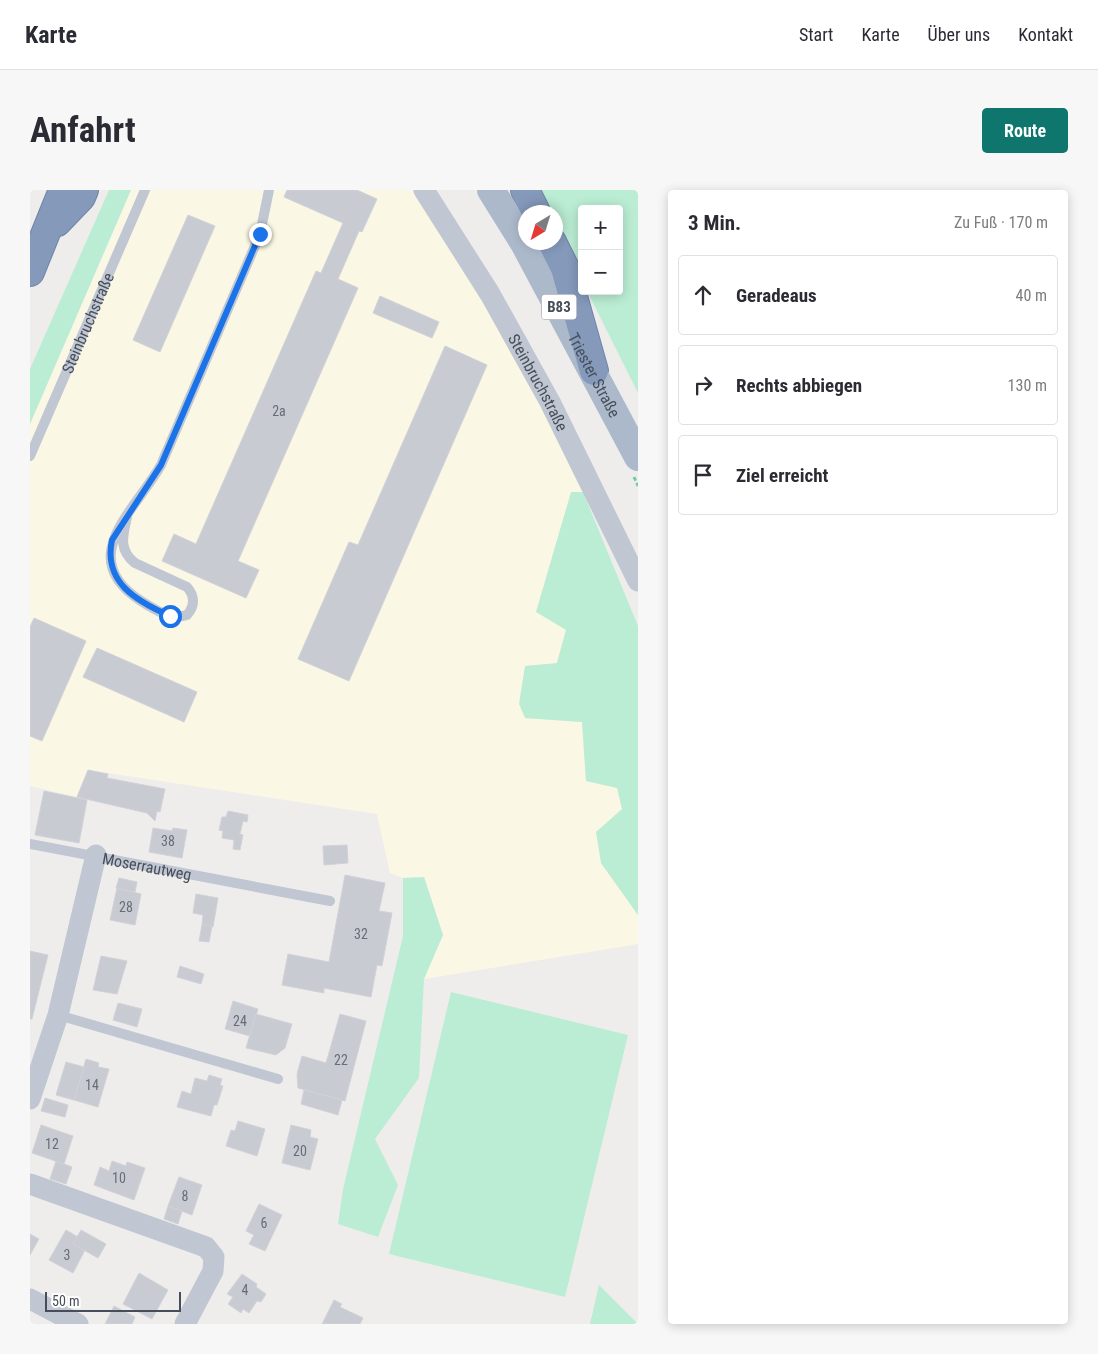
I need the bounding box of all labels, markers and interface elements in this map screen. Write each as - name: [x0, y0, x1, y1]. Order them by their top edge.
- text: Karte: [25, 21, 77, 49]
- text: Start: [799, 24, 833, 45]
- text: Karte: [861, 24, 900, 45]
- text: Über uns: [928, 24, 990, 45]
- text: Kontakt: [1018, 24, 1073, 45]
- button: Route: [982, 108, 1068, 153]
- text: Anfahrt: [30, 110, 136, 151]
- north arrow: [518, 205, 563, 250]
- map controls: [578, 205, 623, 295]
- button: +: [578, 205, 623, 250]
- text: 3 Min.: [688, 211, 741, 235]
- text: Zu Fuß · 170 m: [954, 213, 1048, 232]
- route end: [249, 223, 272, 246]
- button: −: [578, 250, 623, 295]
- street label: Steinbruchstraße: [58, 270, 118, 376]
- icon: ahead: [689, 281, 717, 309]
- text: Geradeaus: [736, 284, 817, 307]
- text: 40 m: [1015, 286, 1047, 305]
- road number: B83: [542, 294, 576, 320]
- street label: Triester Straße: [564, 330, 624, 421]
- street label: Steinbruchstraße: [504, 331, 572, 434]
- icon: right: [689, 371, 717, 399]
- text: Rechts abbiegen: [736, 374, 862, 397]
- text: 130 m: [1008, 376, 1047, 395]
- house number: 2a: [272, 403, 286, 419]
- icon: arrive: [689, 461, 717, 489]
- text: Ziel erreicht: [736, 464, 828, 487]
- route start: [159, 605, 182, 628]
- house number: 38: [161, 833, 175, 849]
- street label: Moserrautweg: [101, 849, 193, 884]
- house number: 28: [119, 899, 133, 915]
- house number: 32: [354, 926, 368, 942]
- house number: 24: [233, 1013, 247, 1029]
- house number: 22: [334, 1052, 348, 1068]
- house number: 14: [85, 1077, 99, 1093]
- house number: 12: [45, 1136, 59, 1152]
- house number: 20: [293, 1143, 307, 1159]
- house number: 10: [112, 1170, 126, 1186]
- house number: 8: [182, 1188, 189, 1204]
- house number: 6: [261, 1215, 268, 1231]
- house number: 3: [64, 1247, 70, 1263]
- house number: 4: [242, 1282, 249, 1298]
- scale bar: [45, 1289, 181, 1312]
- text: 50 m: [52, 1293, 80, 1309]

